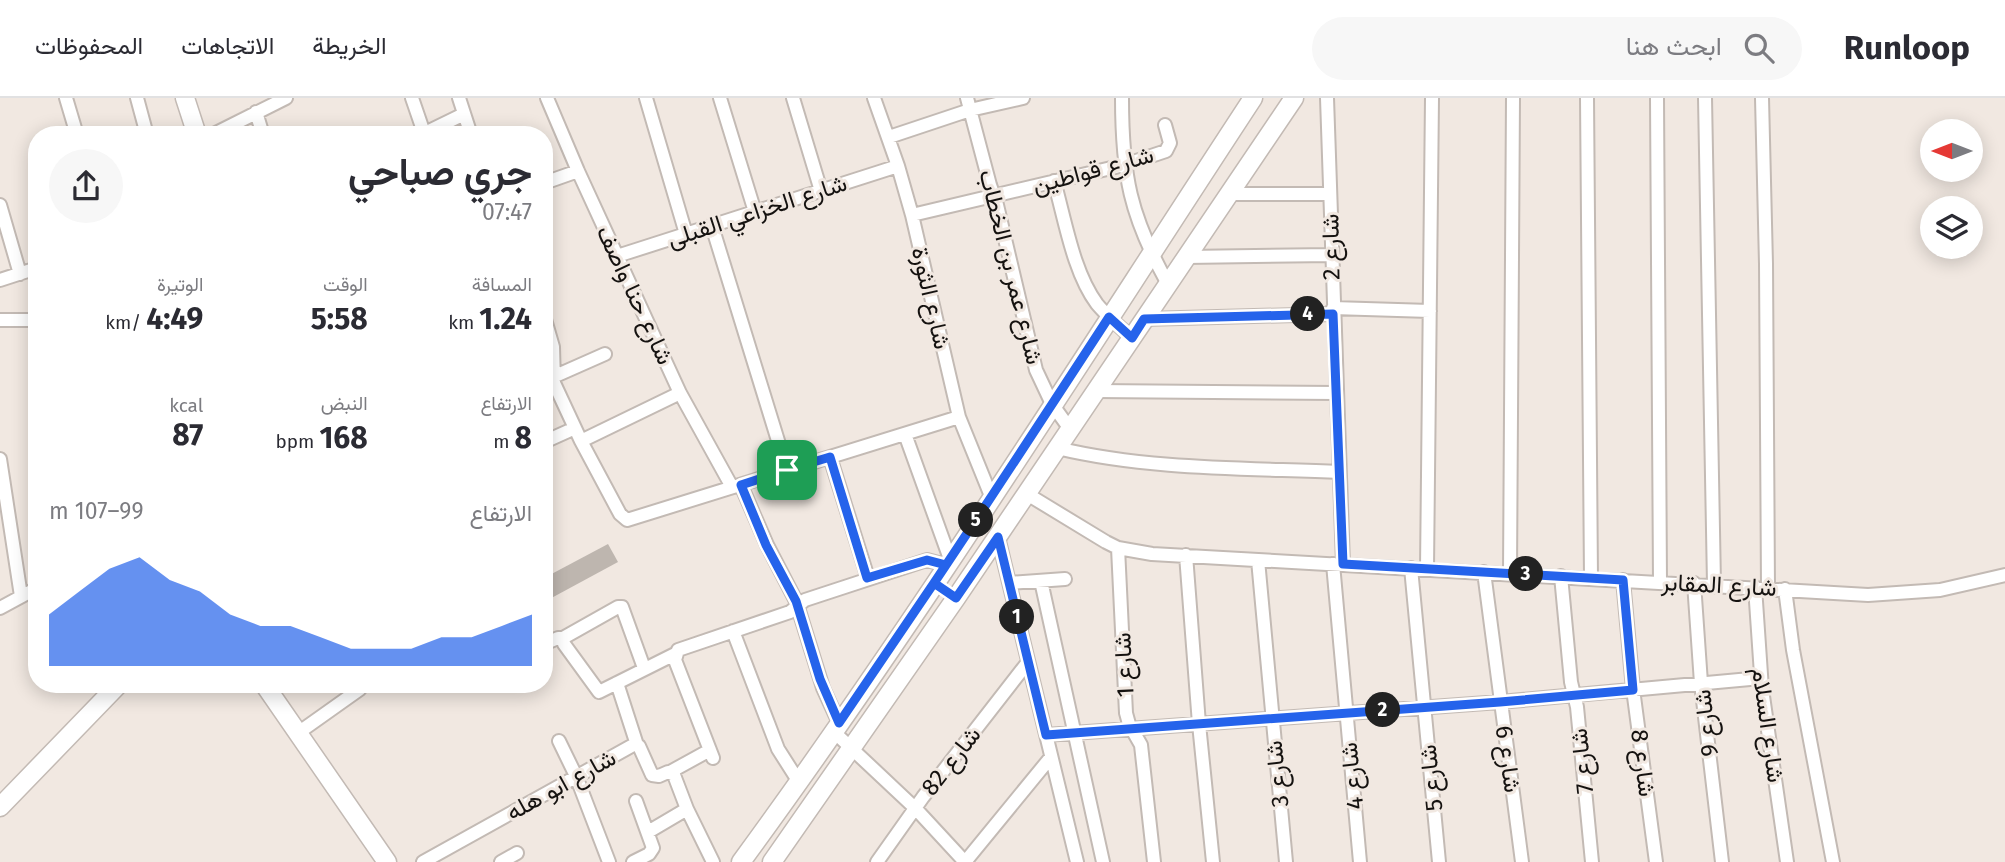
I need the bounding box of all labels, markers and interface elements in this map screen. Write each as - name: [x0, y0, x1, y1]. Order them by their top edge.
- search box: [1312, 17, 1802, 80]
- text: Runloop: [1844, 28, 1970, 68]
- icon: search: [1740, 29, 1778, 67]
- text: ابحث هنا: [1626, 31, 1722, 62]
- text: المحفوظات: [35, 32, 143, 60]
- text: الاتجاهات: [181, 32, 274, 60]
- text: الخريطة: [312, 32, 387, 60]
- north arrow: [1920, 119, 1983, 182]
- map controls: [1920, 119, 1983, 259]
- street label: شارع قواطين: [1029, 140, 1157, 202]
- button: share: [49, 149, 123, 223]
- text: جري صباحي: [348, 149, 532, 195]
- street label: شارع عمر بن الخطاب: [971, 167, 1049, 368]
- street label: شارع الخزاعي القبلى: [664, 169, 852, 258]
- button: layers: [1920, 196, 1983, 259]
- text: 07:47: [482, 198, 532, 226]
- street label: شارع 2: [1316, 213, 1348, 281]
- street label: شارع حنا واصف: [589, 221, 679, 370]
- street label: شارع الثورة: [904, 244, 956, 352]
- text: الوتيرة: [157, 273, 203, 296]
- text: الوقت: [323, 273, 368, 296]
- text: المسافة: [472, 273, 532, 296]
- pin: 4: [1290, 296, 1326, 332]
- text: 4:49: [146, 301, 203, 337]
- text: 5:58: [311, 301, 368, 337]
- text: 1.24: [479, 301, 532, 337]
- text: 4: [1302, 302, 1313, 325]
- text: /km: [105, 311, 146, 334]
- text: km: [448, 311, 479, 334]
- text: النبض: [321, 392, 368, 415]
- text: الارتفاع: [480, 392, 532, 415]
- text: kcal: [169, 394, 203, 417]
- text: 87: [172, 417, 203, 453]
- text: 168: [319, 420, 368, 456]
- text: 8: [515, 420, 532, 456]
- text: bpm: [275, 430, 319, 453]
- text: m: [493, 430, 515, 453]
- pin: [757, 440, 817, 500]
- icon: arrive: [768, 451, 806, 489]
- text: 99–107 m: [49, 497, 144, 525]
- text: الارتفاع: [470, 499, 532, 527]
- pin: 5: [958, 502, 993, 538]
- text: 5: [970, 508, 981, 531]
- pin: 3: [1508, 556, 1544, 592]
- text: 3: [1521, 562, 1530, 585]
- street label: شارع المقابر: [1660, 568, 1777, 604]
- pin: 1: [1000, 600, 1034, 634]
- text: 1: [1012, 605, 1021, 628]
- street label: شارع 1: [1108, 632, 1142, 698]
- street label: شارع السلام: [1744, 666, 1790, 785]
- street label: شارع 9: [1688, 688, 1726, 758]
- pin: 2: [1366, 692, 1400, 728]
- text: 2: [1378, 698, 1387, 721]
- street label: شارع 82: [915, 721, 988, 802]
- street label: شارع 6: [1487, 724, 1527, 795]
- street label: شارع 7: [1565, 727, 1601, 795]
- street label: شارع 8: [1623, 728, 1661, 799]
- street label: شارع 3: [1260, 739, 1296, 809]
- street label: شارع 4: [1335, 741, 1371, 811]
- street label: شارع ابو هله: [501, 743, 622, 828]
- street label: شارع 5: [1414, 743, 1450, 813]

